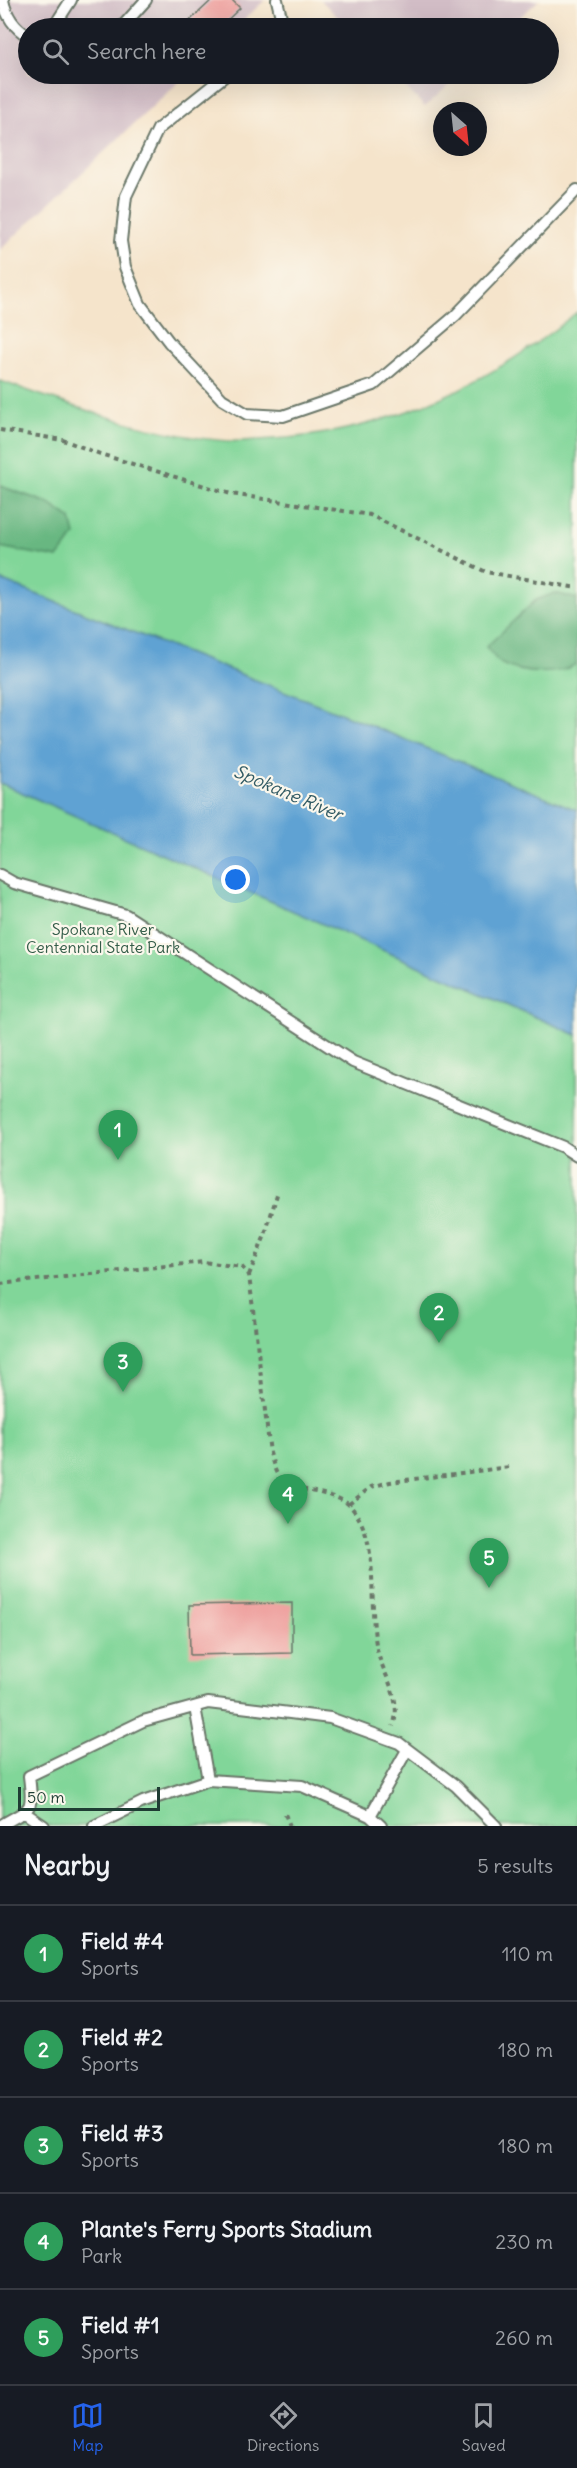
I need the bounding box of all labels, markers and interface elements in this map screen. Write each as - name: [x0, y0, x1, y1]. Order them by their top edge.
- search box: [18, 18, 559, 84]
- icon: search: [39, 35, 72, 68]
- text: Search here: [87, 37, 206, 65]
- north arrow: [433, 102, 487, 156]
- water label: Spokane River: [231, 759, 348, 827]
- your location: [221, 865, 250, 894]
- park label: Spokane River Centennial State Park: [26, 919, 180, 957]
- pin: 1: [98, 1110, 138, 1160]
- pin: 2: [420, 1294, 458, 1343]
- pin: 3: [104, 1342, 142, 1392]
- pin: 4: [268, 1474, 308, 1524]
- pin: 5: [470, 1538, 508, 1588]
- scale bar: [18, 1784, 160, 1812]
- text: 50 m: [27, 1787, 65, 1807]
- text: Nearby: [24, 1849, 110, 1882]
- text: 5 results: [477, 1853, 553, 1878]
- text: Field #4: [81, 1927, 164, 1955]
- text: 1: [40, 1941, 47, 1966]
- text: 110 m: [502, 1941, 553, 1966]
- text: Sports: [81, 1955, 139, 1980]
- text: Field #2: [81, 2023, 163, 2051]
- text: 2: [38, 2037, 49, 2062]
- text: 180 m: [498, 2037, 553, 2062]
- text: Sports: [81, 2051, 139, 2076]
- text: Field #3: [81, 2119, 164, 2147]
- text: 3: [38, 2133, 49, 2158]
- text: 180 m: [498, 2133, 553, 2158]
- text: Sports: [81, 2147, 139, 2172]
- text: Plante's Ferry Sports Stadium: [81, 2215, 372, 2243]
- text: 4: [38, 2229, 49, 2254]
- text: 230 m: [495, 2229, 553, 2254]
- text: Park: [81, 2243, 122, 2268]
- text: Field #1: [81, 2311, 160, 2339]
- text: 5: [38, 2325, 49, 2350]
- text: 260 m: [495, 2325, 553, 2350]
- text: Sports: [81, 2339, 139, 2364]
- tab: Map: [71, 2399, 104, 2455]
- tab: Directions: [247, 2399, 319, 2455]
- tab: Saved: [462, 2399, 506, 2455]

